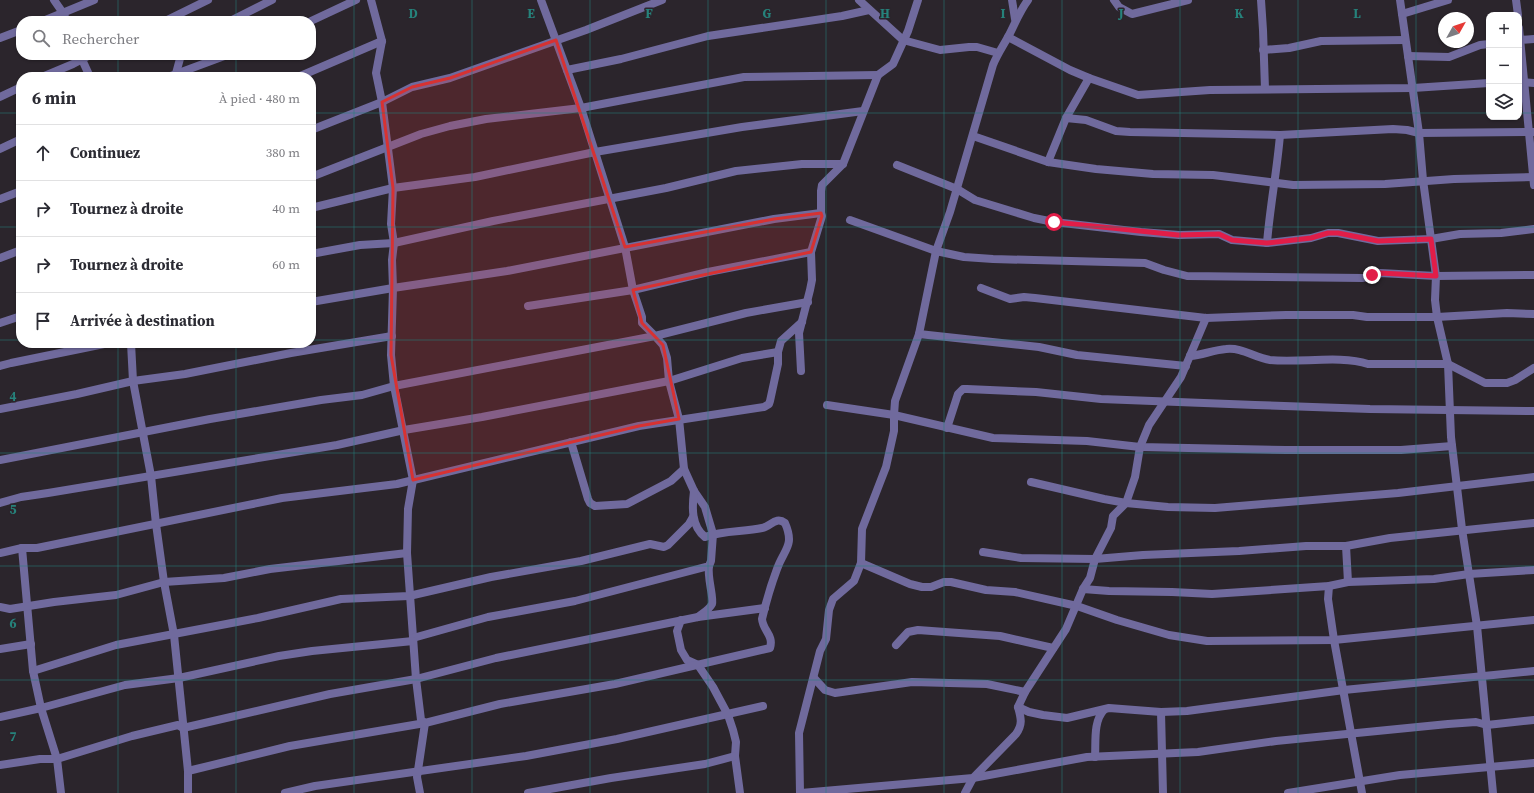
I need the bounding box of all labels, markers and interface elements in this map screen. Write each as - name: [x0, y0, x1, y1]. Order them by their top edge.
- text: D: [408, 5, 418, 22]
- text: E: [527, 5, 535, 22]
- text: F: [645, 5, 653, 22]
- text: G: [763, 5, 772, 22]
- text: H: [880, 5, 890, 22]
- text: I: [1000, 5, 1006, 22]
- text: J: [1117, 5, 1124, 22]
- text: K: [1234, 5, 1244, 22]
- text: L: [1353, 5, 1361, 22]
- north arrow: [1438, 12, 1474, 48]
- map controls: [1486, 12, 1522, 120]
- button: +: [1486, 12, 1522, 48]
- search box: [16, 16, 316, 60]
- icon: search: [30, 27, 52, 49]
- text: Rechercher: [62, 28, 139, 49]
- button: −: [1486, 48, 1522, 84]
- button: layers: [1486, 84, 1522, 120]
- text: 6 min: [32, 86, 76, 110]
- text: À pied · 480 m: [219, 90, 300, 107]
- icon: ahead: [32, 142, 54, 164]
- text: Continuez: [70, 142, 140, 163]
- text: 380 m: [266, 144, 300, 161]
- icon: right: [32, 198, 54, 220]
- text: Tournez à droite: [70, 198, 183, 219]
- text: 40 m: [272, 200, 300, 217]
- route start: [1045, 213, 1063, 231]
- icon: right: [32, 254, 54, 276]
- text: Tournez à droite: [70, 254, 183, 275]
- text: 60 m: [272, 256, 300, 273]
- route end: [1363, 266, 1381, 284]
- icon: arrive: [32, 310, 54, 332]
- text: Arrivée à destination: [70, 310, 215, 331]
- text: 4: [9, 388, 17, 405]
- text: 5: [9, 501, 17, 518]
- text: 6: [9, 615, 17, 632]
- text: 7: [9, 728, 17, 745]

